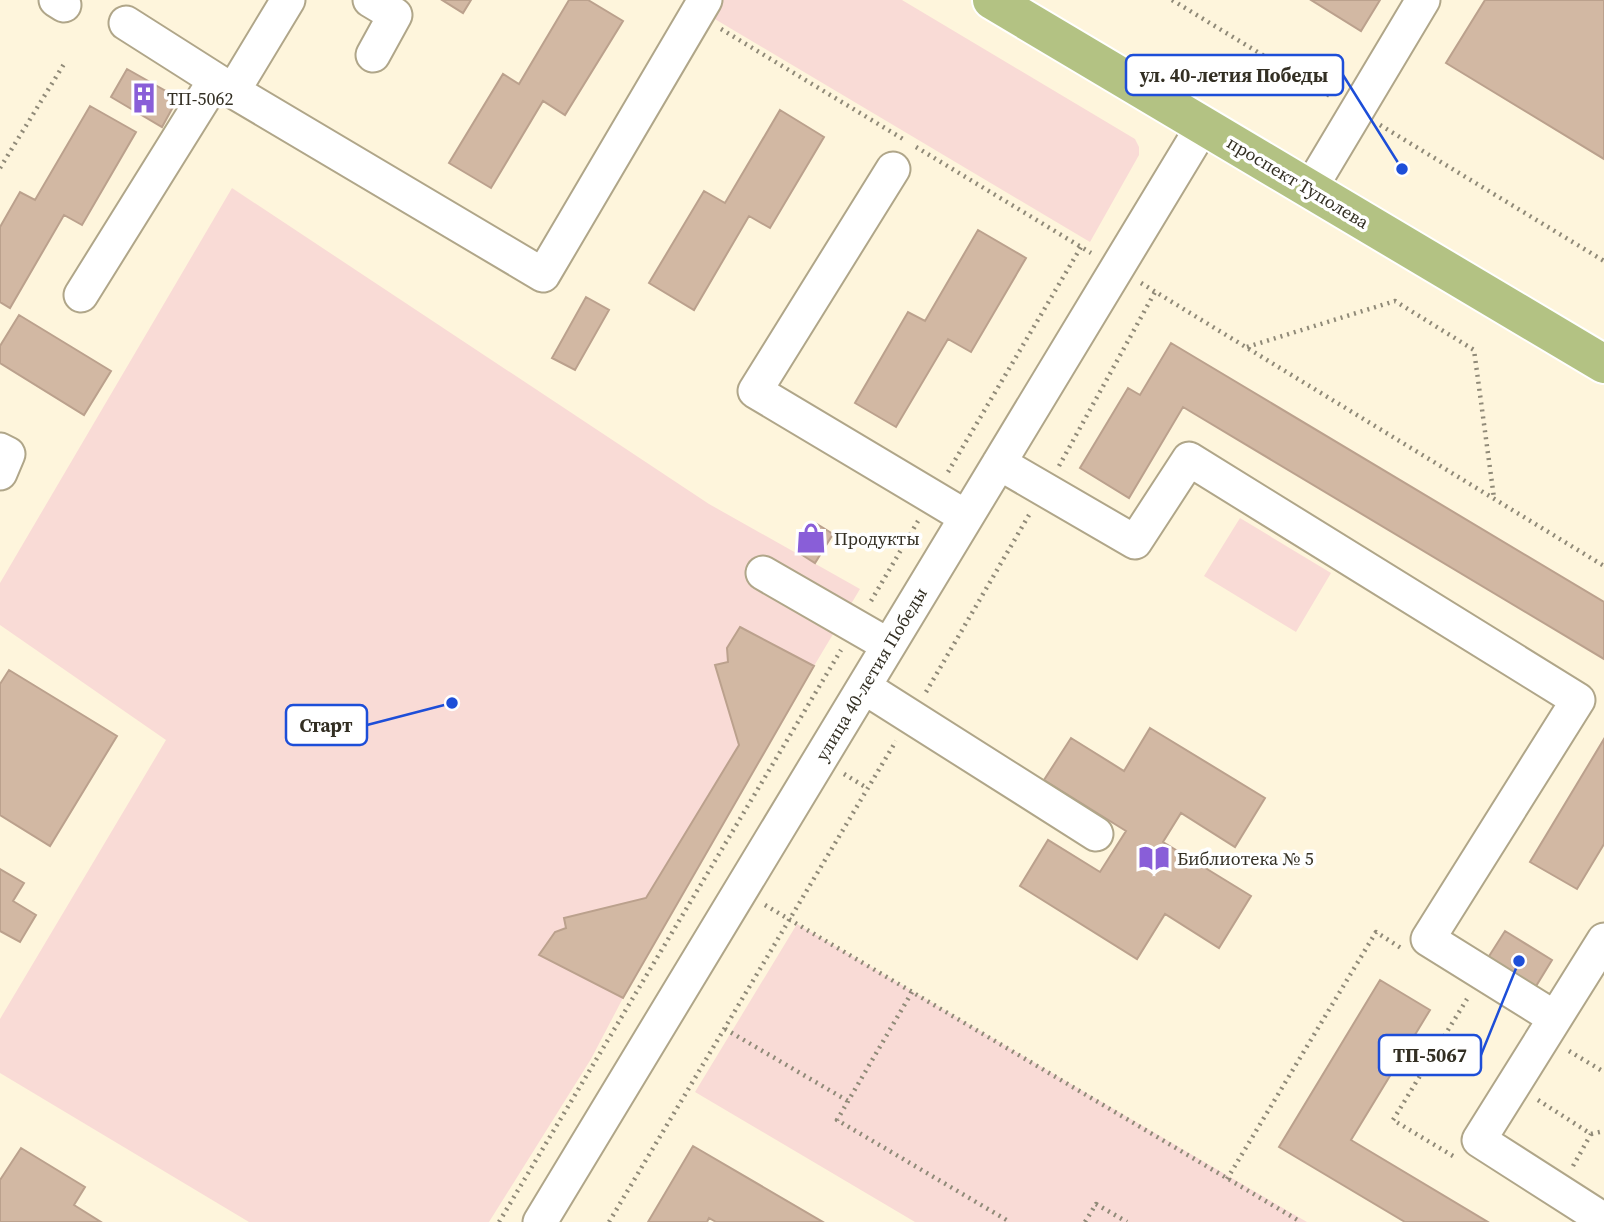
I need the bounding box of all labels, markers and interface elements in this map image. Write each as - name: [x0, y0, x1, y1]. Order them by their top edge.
- callout: ул. 40-летия Победы: [1126, 55, 1343, 95]
- text: ул. 40-летия Победы: [1139, 62, 1328, 88]
- building icon: ТП-5062: [127, 81, 161, 115]
- place label: ТП-5062: [167, 86, 233, 111]
- street label: проспект Туполева: [1222, 130, 1374, 235]
- shop icon: Продукты: [794, 521, 828, 555]
- place label: Продукты: [834, 526, 920, 551]
- street label: улица 40-летия Победы: [809, 582, 933, 766]
- callout: Старт: [286, 705, 367, 745]
- text: Старт: [299, 712, 353, 738]
- library icon: Библиотека № 5: [1137, 841, 1171, 875]
- place label: Библиотека № 5: [1177, 846, 1314, 871]
- callout: ТП-5067: [1379, 1035, 1481, 1075]
- text: ТП-5067: [1393, 1042, 1467, 1068]

